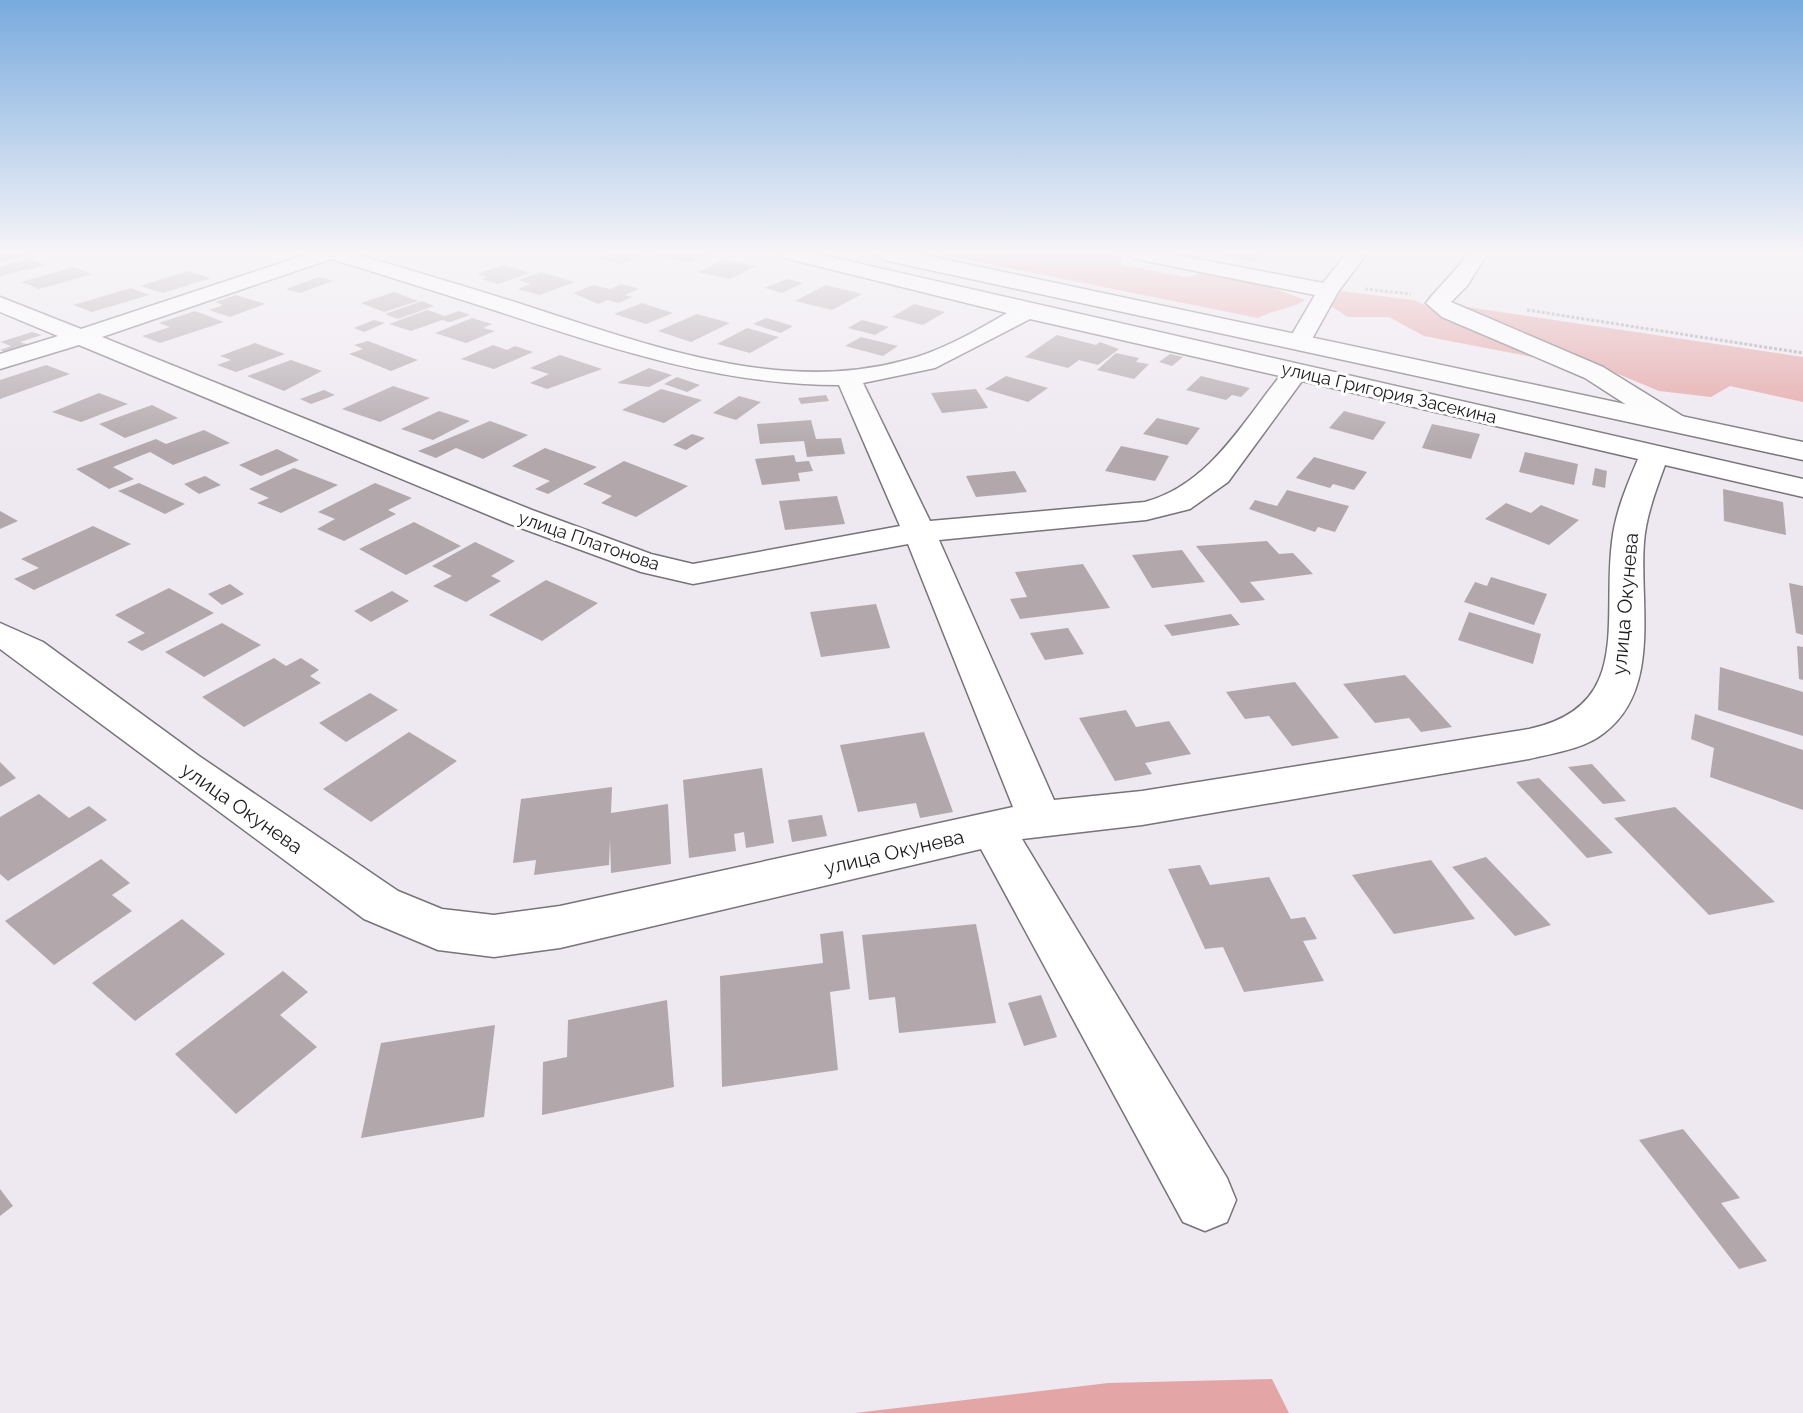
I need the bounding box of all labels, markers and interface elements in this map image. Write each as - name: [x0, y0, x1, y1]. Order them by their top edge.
- street label: улица Григория Засекина: [1279, 357, 1499, 428]
- street label: улица Платонова: [516, 506, 663, 575]
- street label: улица Окунева: [1607, 532, 1643, 676]
- street label: улица Окунева: [177, 757, 307, 859]
- street label: улица Окунева: [822, 824, 966, 880]

